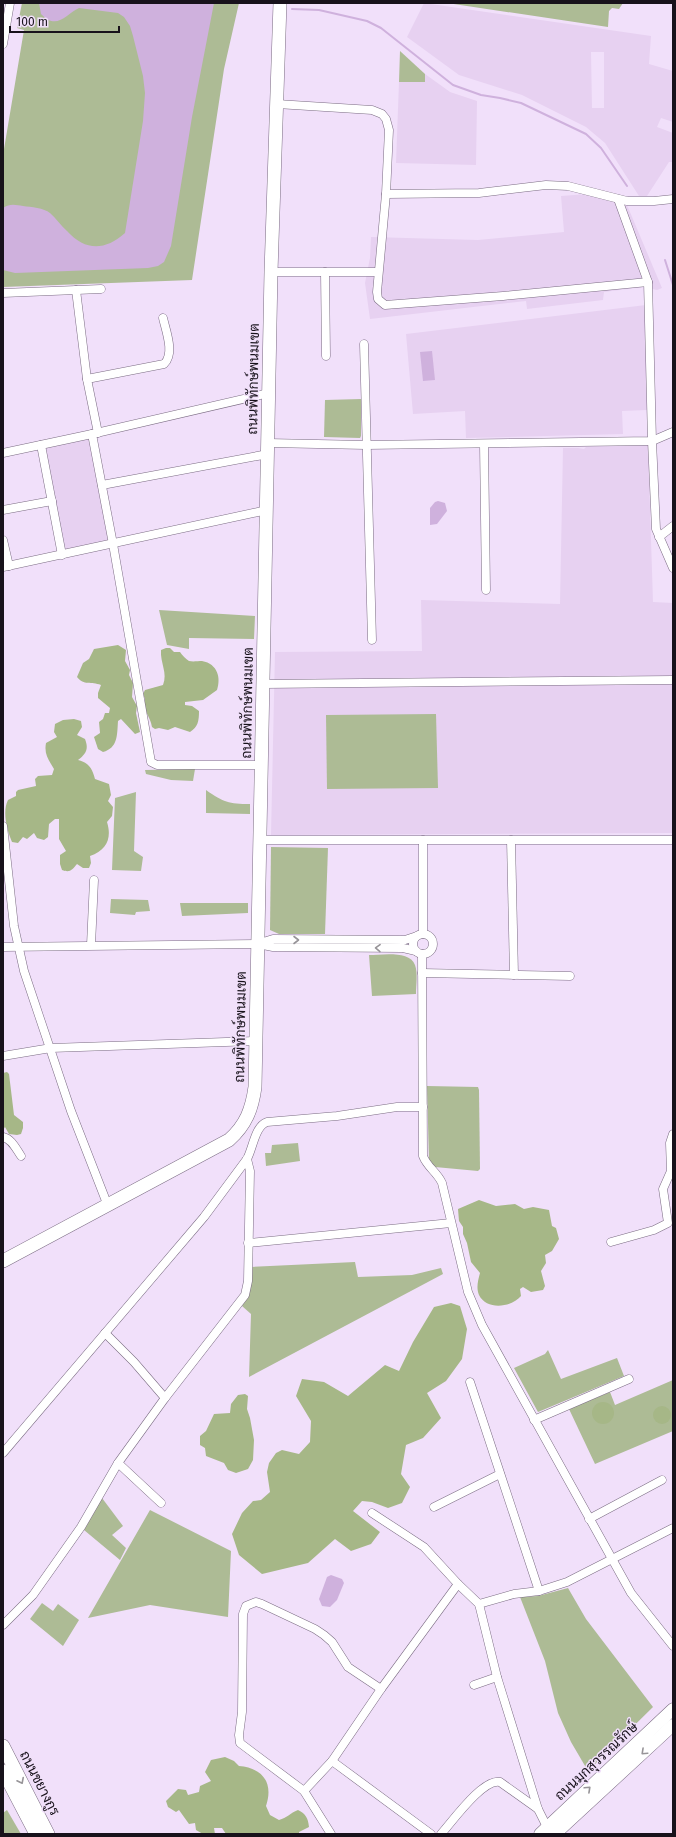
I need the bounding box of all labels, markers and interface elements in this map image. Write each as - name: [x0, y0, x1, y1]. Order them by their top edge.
- scale bar: [10, 8, 119, 34]
- text: 100 m: [16, 15, 48, 29]
- street label: ถนนพิทักษ์พนมเขต: [243, 323, 263, 435]
- street label: ถนนพิทักษ์พนมเขต: [237, 647, 257, 759]
- one-way arrow: [293, 936, 299, 944]
- one-way arrow: [375, 944, 381, 952]
- street label: ถนนพิทักษ์พนมเขต: [230, 971, 250, 1083]
- street label: ถนนมุกสุวรรณรักษ์: [551, 1717, 642, 1805]
- one-way arrow: [641, 1747, 649, 1755]
- street label: ถนนชยางกูร: [15, 1748, 63, 1819]
- one-way arrow: [16, 1776, 23, 1784]
- one-way arrow: [583, 1786, 591, 1794]

